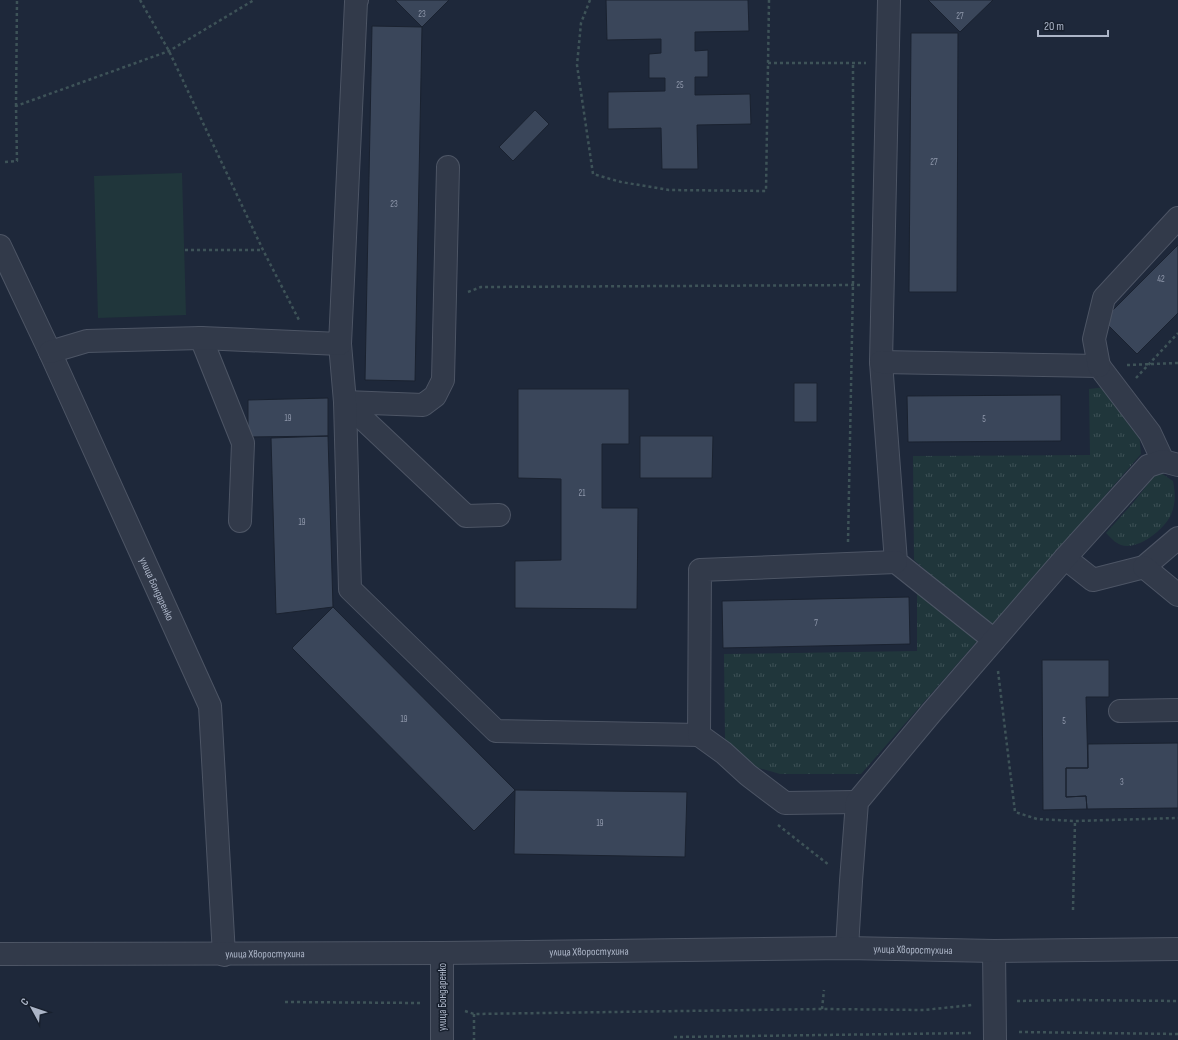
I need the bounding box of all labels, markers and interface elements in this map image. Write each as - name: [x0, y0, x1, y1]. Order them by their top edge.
- house number: 23: [418, 9, 426, 20]
- house number: 27: [956, 11, 964, 22]
- scale bar: [1038, 12, 1108, 38]
- text: 20 m: [1044, 19, 1064, 34]
- house number: 25: [676, 80, 684, 91]
- house number: 27: [930, 157, 938, 168]
- house number: 23: [390, 199, 398, 210]
- house number: 42: [1157, 274, 1165, 285]
- house number: 19: [284, 413, 292, 424]
- house number: 5: [982, 414, 986, 425]
- house number: 21: [579, 488, 586, 499]
- house number: 19: [298, 517, 306, 528]
- street label: улица Бондаренко: [137, 555, 177, 623]
- house number: 7: [814, 618, 818, 629]
- house number: 19: [400, 714, 408, 725]
- house number: 5: [1062, 716, 1066, 727]
- house number: 3: [1120, 777, 1124, 788]
- house number: 19: [596, 818, 604, 829]
- street label: улица Хворостухина: [873, 942, 953, 957]
- street label: улица Хворостухина: [549, 944, 629, 958]
- street label: улица Хворостухина: [225, 947, 305, 960]
- street label: улица Бондаренко: [436, 962, 449, 1031]
- north arrow: [12, 988, 52, 1028]
- text: С: [18, 995, 32, 1008]

